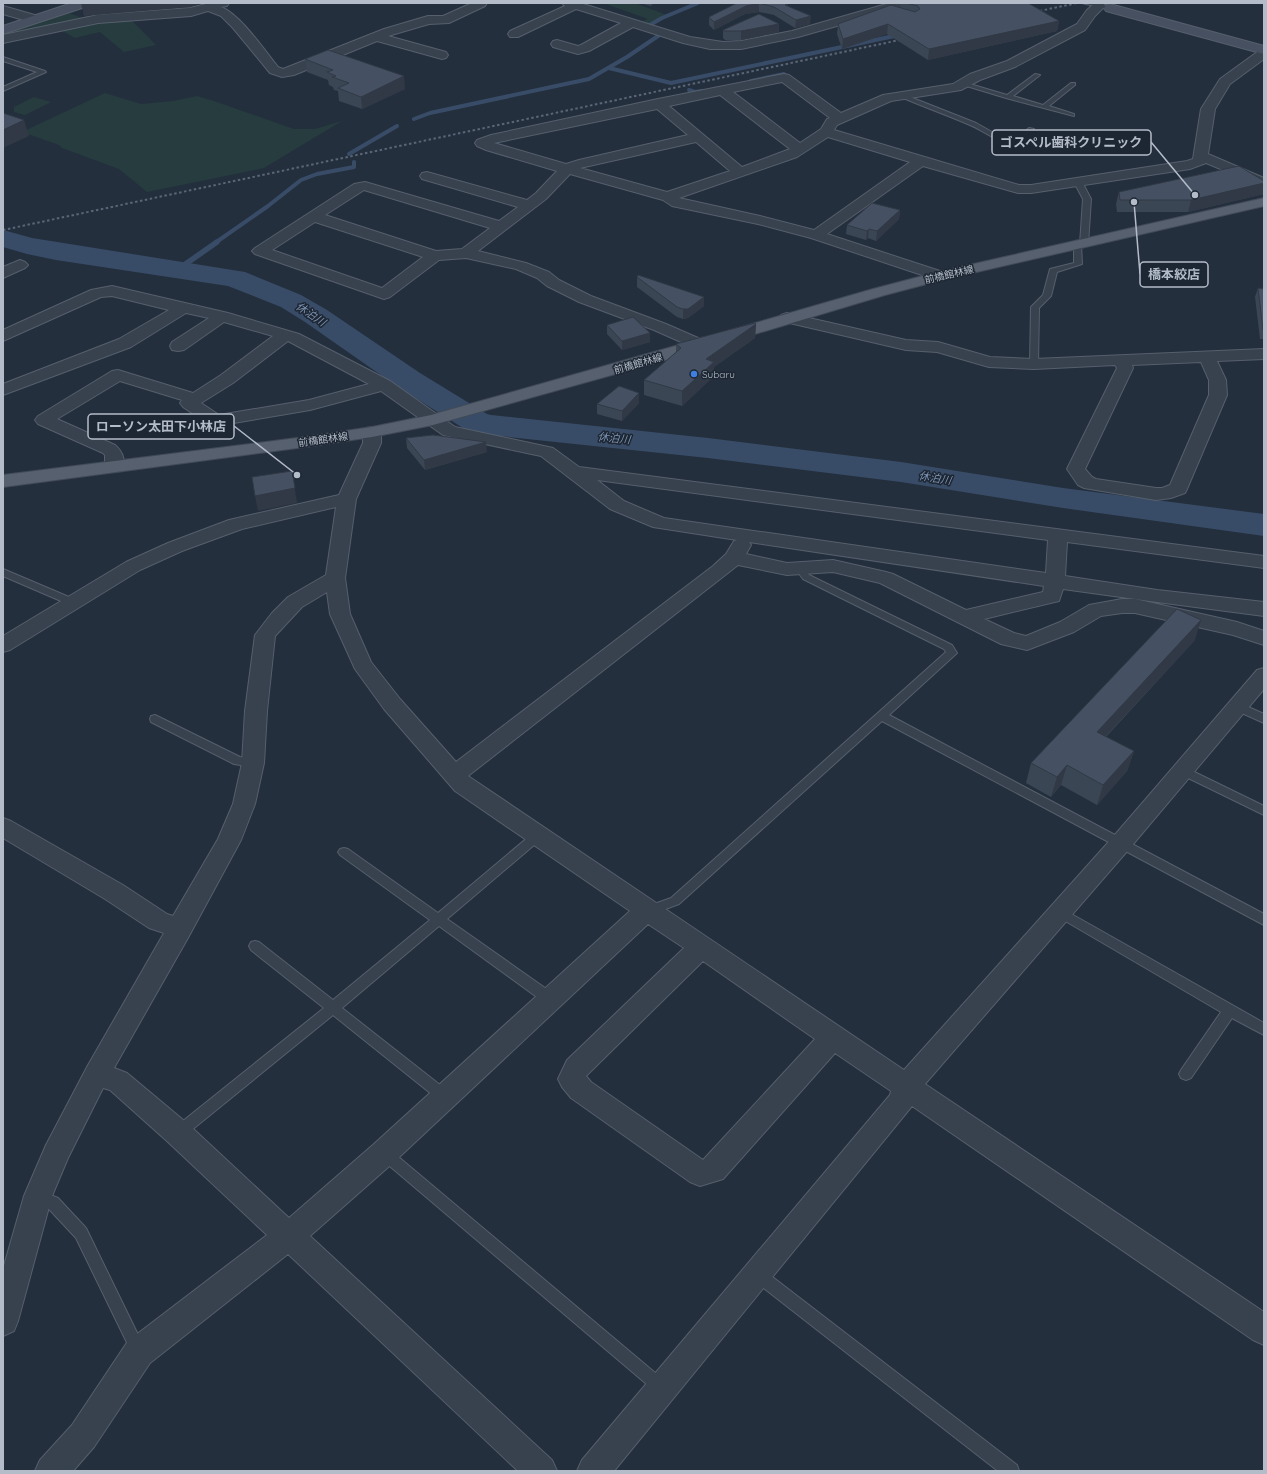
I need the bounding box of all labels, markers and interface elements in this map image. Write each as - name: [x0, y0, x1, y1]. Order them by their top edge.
- callout: ゴスペル歯科クリニック: [992, 130, 1151, 155]
- text: ゴスペル歯科クリニック: [1000, 134, 1142, 150]
- callout: 橋本絞店: [1140, 262, 1208, 287]
- street label: 前橋館林線: [923, 263, 975, 286]
- text: 橋本絞店: [1148, 266, 1200, 282]
- water label: 休泊川: [293, 299, 329, 330]
- street label: 前橋館林線: [612, 350, 664, 377]
- place label: Subaru: [702, 368, 735, 381]
- marker: Subaru: [689, 369, 699, 379]
- callout: ローソン太田下小林店: [88, 414, 234, 439]
- text: ローソン太田下小林店: [96, 418, 226, 434]
- water label: 休泊川: [597, 429, 632, 447]
- street label: 前橋館林線: [297, 430, 349, 449]
- water label: 休泊川: [918, 469, 953, 488]

